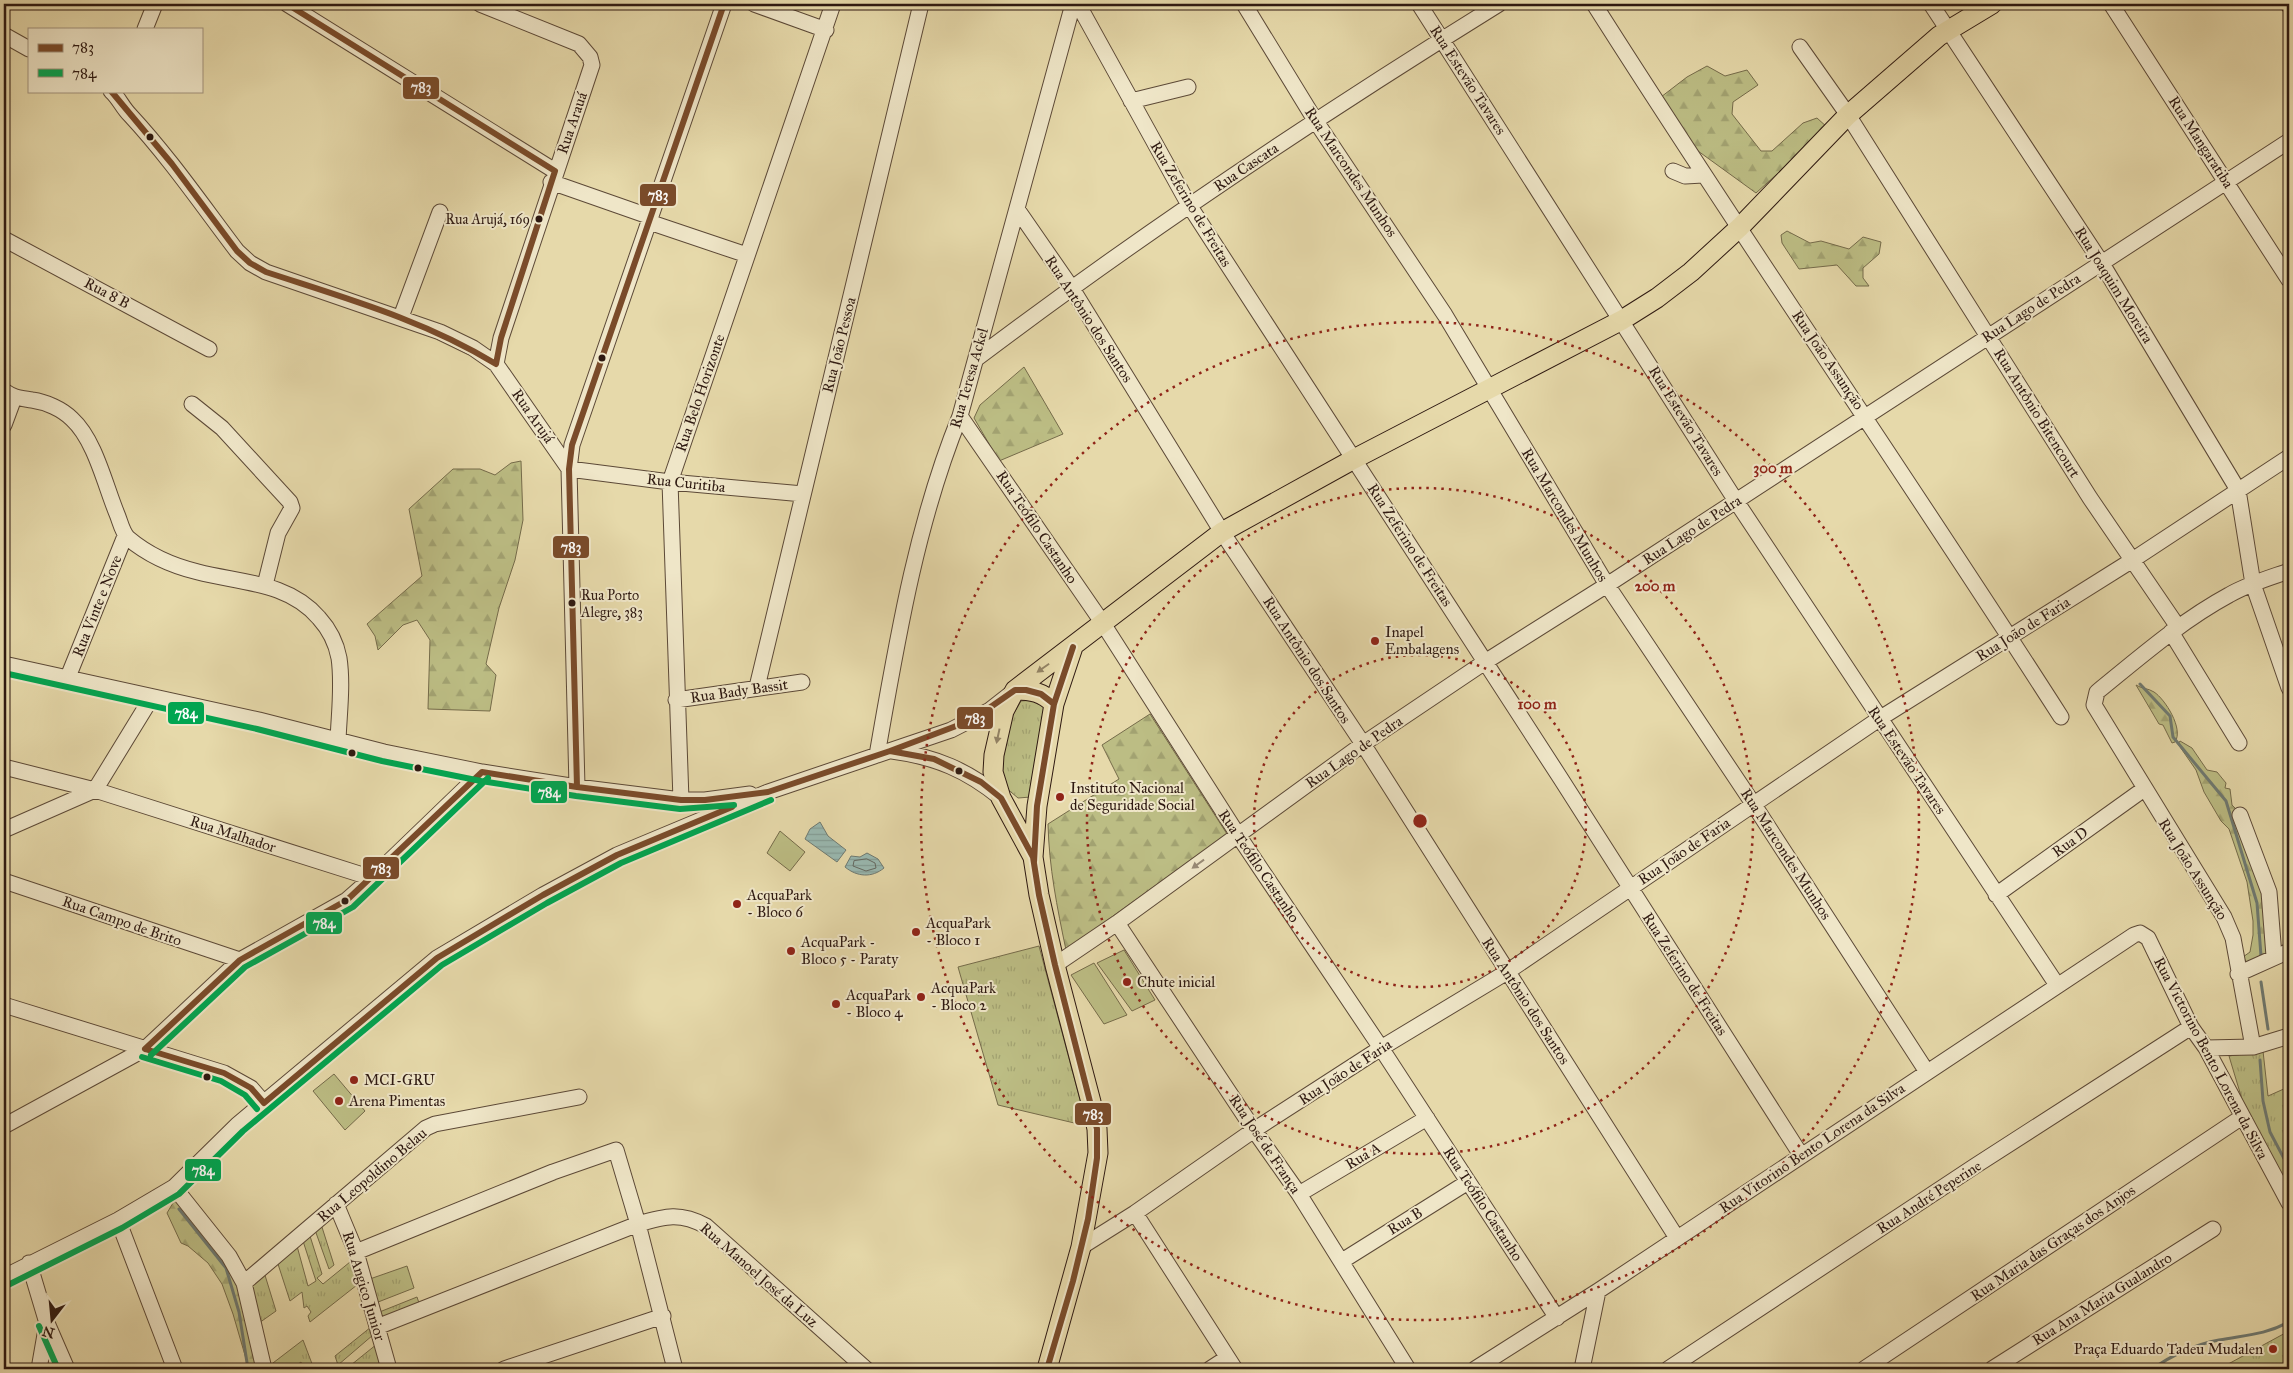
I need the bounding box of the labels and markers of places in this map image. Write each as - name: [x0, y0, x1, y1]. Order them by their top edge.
- unlabelled marker: [145, 132, 155, 142]
- place label: Rua Arujá, 169: [445, 211, 530, 228]
- marker: Rua Arujá, 169: [534, 214, 544, 224]
- unlabelled marker: [597, 353, 607, 363]
- place label: Rua Porto Alegre, 383: [580, 587, 643, 621]
- marker: Rua Porto Alegre, 383: [567, 598, 577, 608]
- place label: Inapel Embalagens: [1385, 623, 1459, 658]
- marker: Inapel Embalagens: [1369, 635, 1381, 647]
- unlabelled marker: [347, 748, 357, 758]
- unlabelled marker: [413, 763, 423, 773]
- unlabelled marker: [954, 766, 964, 776]
- place label: Instituto Nacional de Seguridade Social: [1070, 779, 1196, 814]
- marker: Instituto Nacional de Seguridade Social: [1054, 791, 1066, 803]
- centre of rings: [1411, 812, 1429, 830]
- place label: AcquaPark - Bloco 6: [746, 886, 812, 921]
- unlabelled marker: [340, 896, 350, 906]
- marker: AcquaPark - Bloco 6: [731, 898, 743, 910]
- place label: AcquaPark - Bloco 1: [925, 914, 991, 949]
- marker: AcquaPark - Bloco 1: [910, 926, 922, 938]
- place label: AcquaPark - Bloco 5 - Paraty: [800, 933, 899, 968]
- marker: AcquaPark - Bloco 5 - Paraty: [785, 945, 797, 957]
- place label: Chute inicial: [1137, 973, 1216, 991]
- marker: Chute inicial: [1121, 976, 1133, 988]
- place label: AcquaPark - Bloco 2: [930, 979, 996, 1014]
- place label: AcquaPark - Bloco 4: [845, 986, 911, 1021]
- marker: AcquaPark - Bloco 2: [915, 991, 927, 1003]
- marker: AcquaPark - Bloco 4: [830, 998, 842, 1010]
- place label: MCI-GRU: [364, 1071, 435, 1089]
- unlabelled marker: [202, 1072, 212, 1082]
- marker: MCI-GRU: [348, 1074, 360, 1086]
- place label: Arena Pimentas: [348, 1092, 445, 1110]
- marker: Arena Pimentas: [333, 1095, 345, 1107]
- place label: Praça Eduardo Tadeu Mudalen: [2074, 1340, 2263, 1358]
- marker: Praça Eduardo Tadeu Mudalen: [2267, 1343, 2279, 1355]

